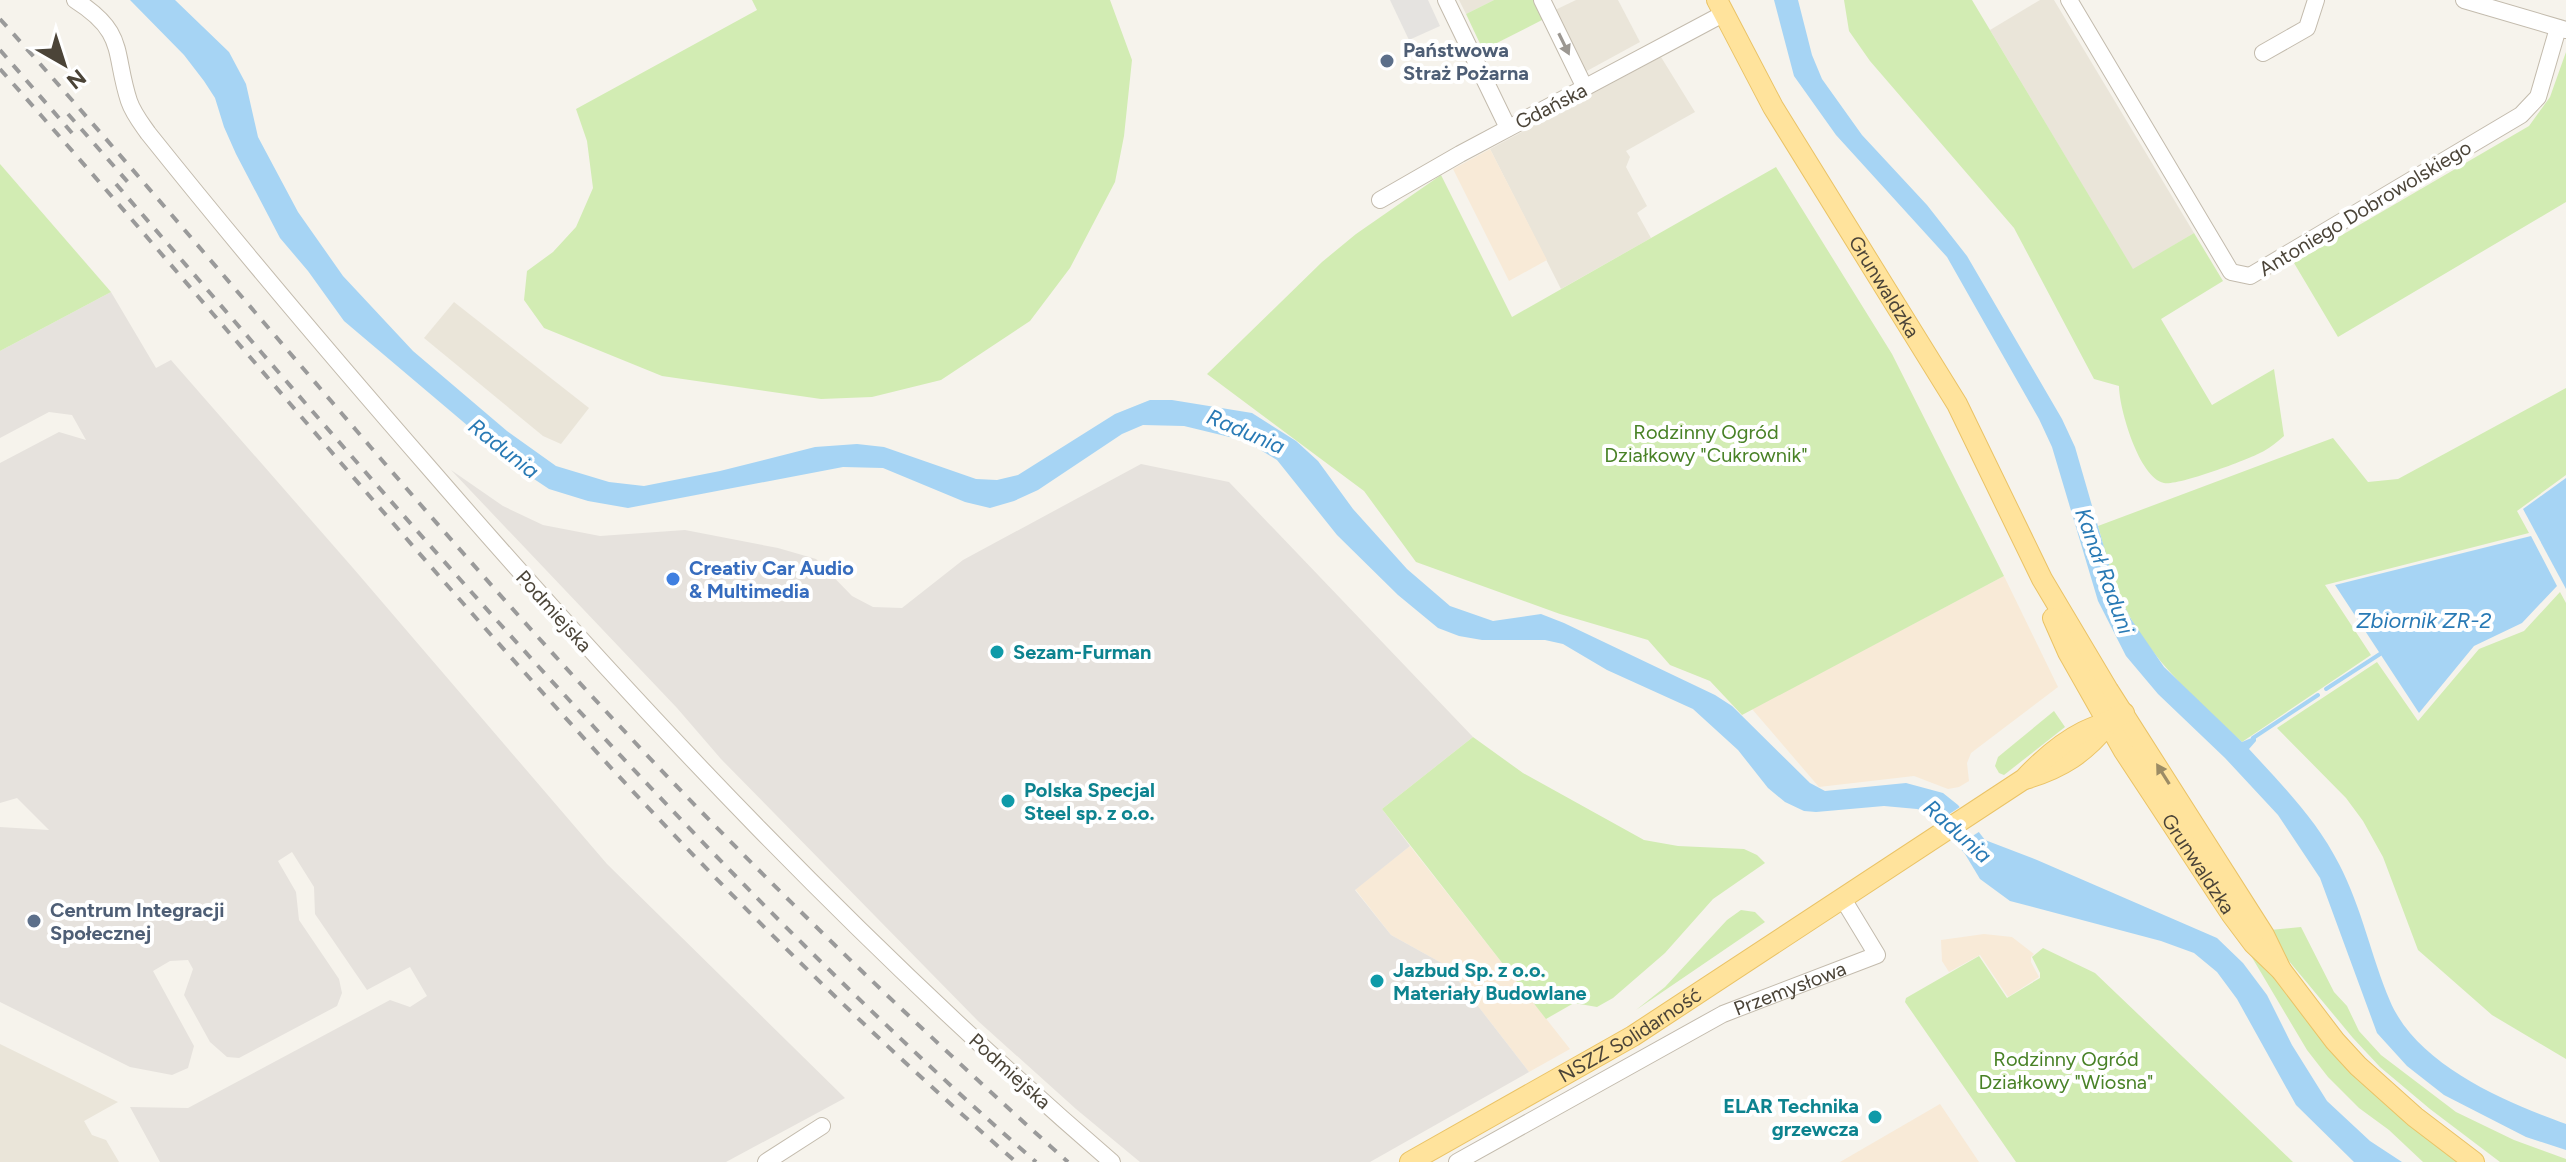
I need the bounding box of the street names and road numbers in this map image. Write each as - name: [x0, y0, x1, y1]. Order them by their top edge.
- street label: Gdańska: [1511, 78, 1591, 134]
- street label: Antoniego Dobrowolskiego: [2255, 135, 2475, 281]
- street label: Grunwaldzka: [1844, 231, 1925, 342]
- street label: Podmiejska: [511, 565, 597, 657]
- street label: Grunwaldzka: [2157, 809, 2240, 919]
- street label: Przemysłowa: [1730, 956, 1849, 1021]
- street label: NSZZ Solidarność: [1554, 982, 1706, 1088]
- street label: Podmiejska: [964, 1028, 1056, 1114]

